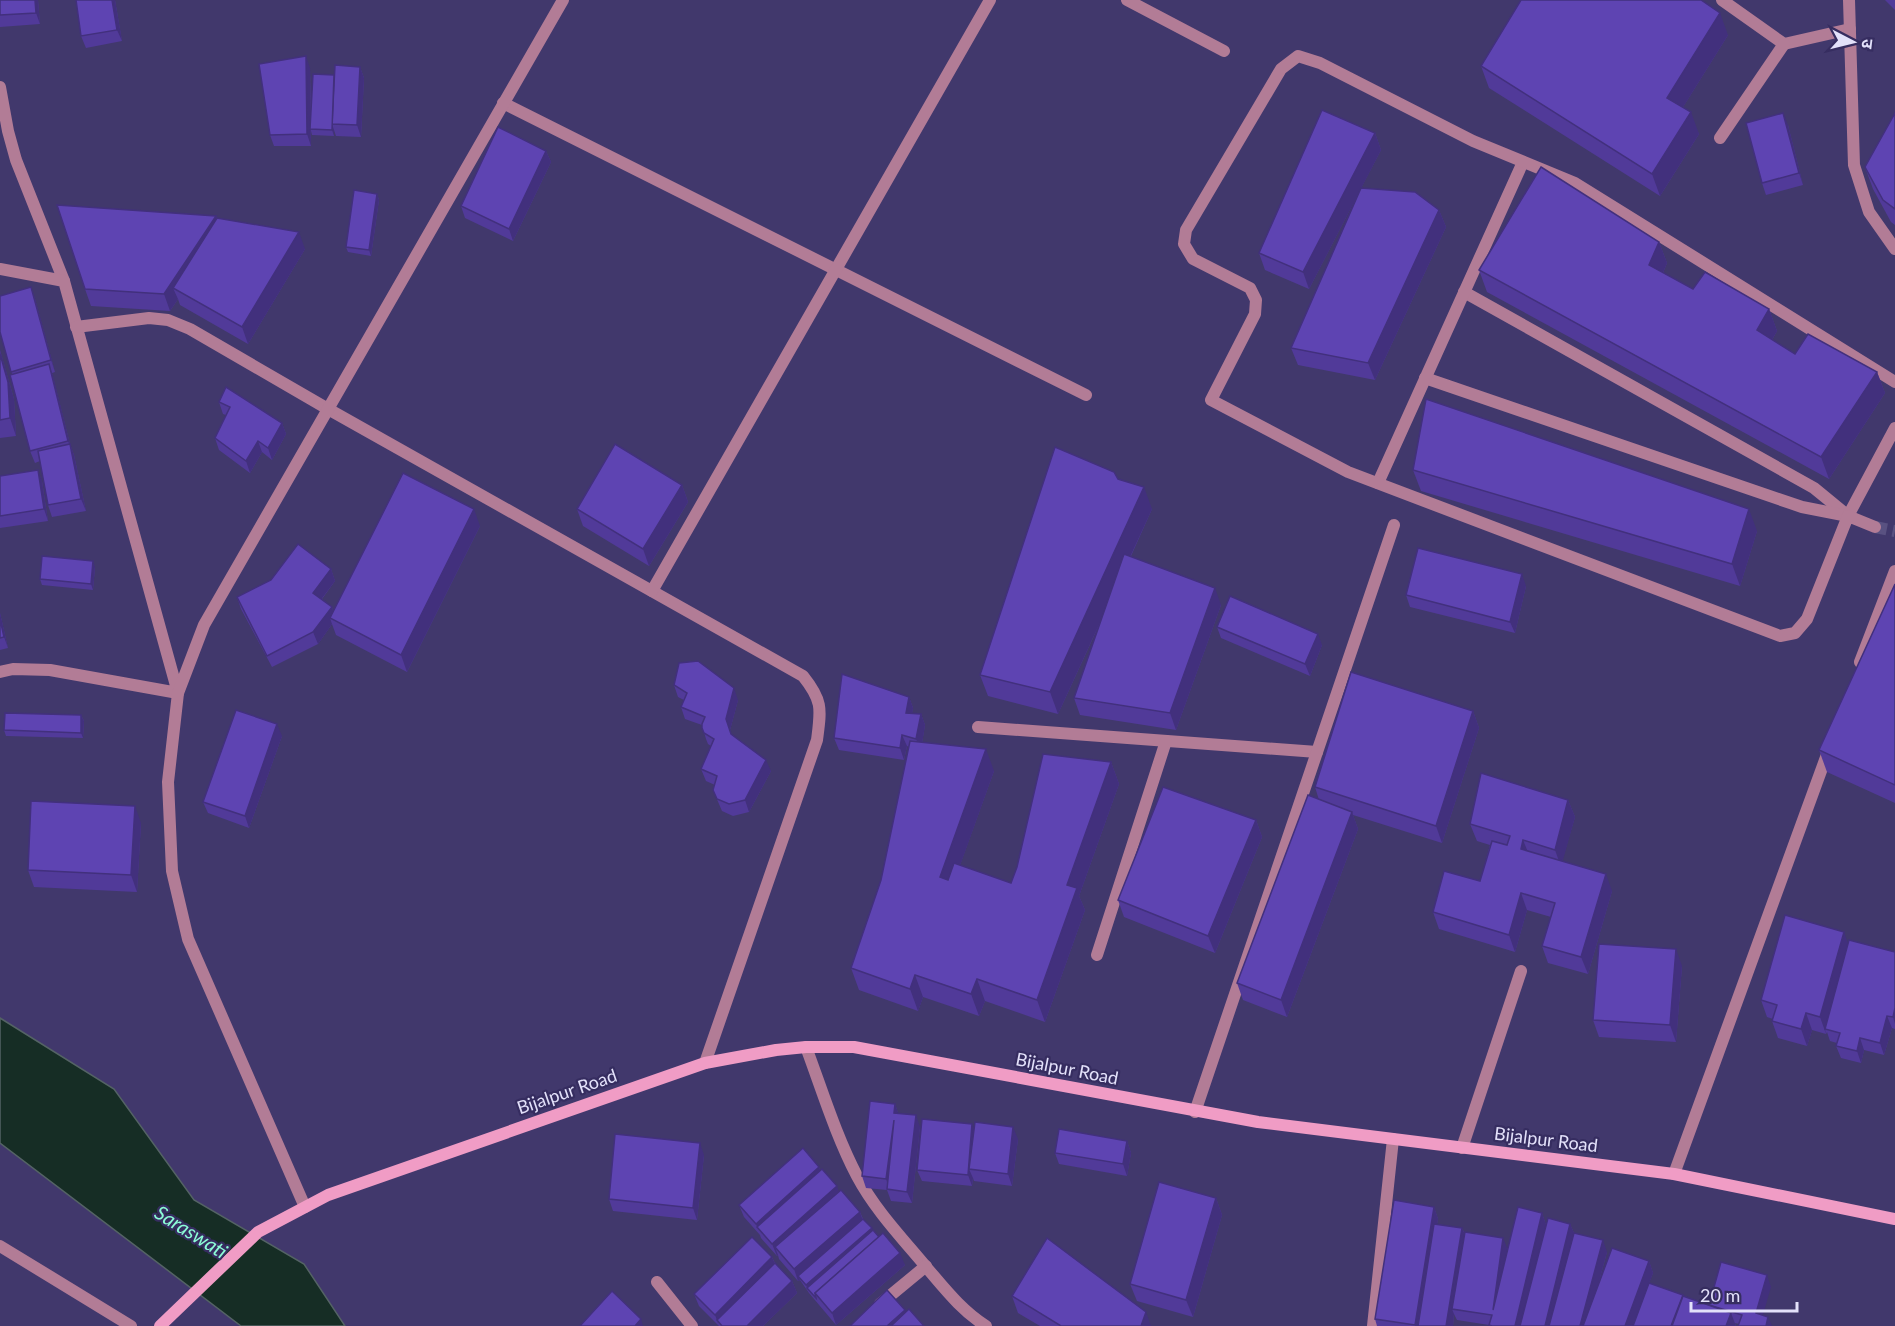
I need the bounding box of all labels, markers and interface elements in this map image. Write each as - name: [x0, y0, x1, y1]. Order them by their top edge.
- north arrow: [1823, 12, 1883, 72]
- text: उ: [1858, 38, 1878, 50]
- street label: Bijalpur Road: [1014, 1047, 1120, 1089]
- street label: Bijalpur Road: [514, 1064, 619, 1118]
- street label: Bijalpur Road: [1493, 1122, 1599, 1156]
- water label: Saraswati: [151, 1200, 233, 1263]
- scale bar: [1691, 1275, 1798, 1313]
- text: 20 m: [1700, 1284, 1740, 1306]

